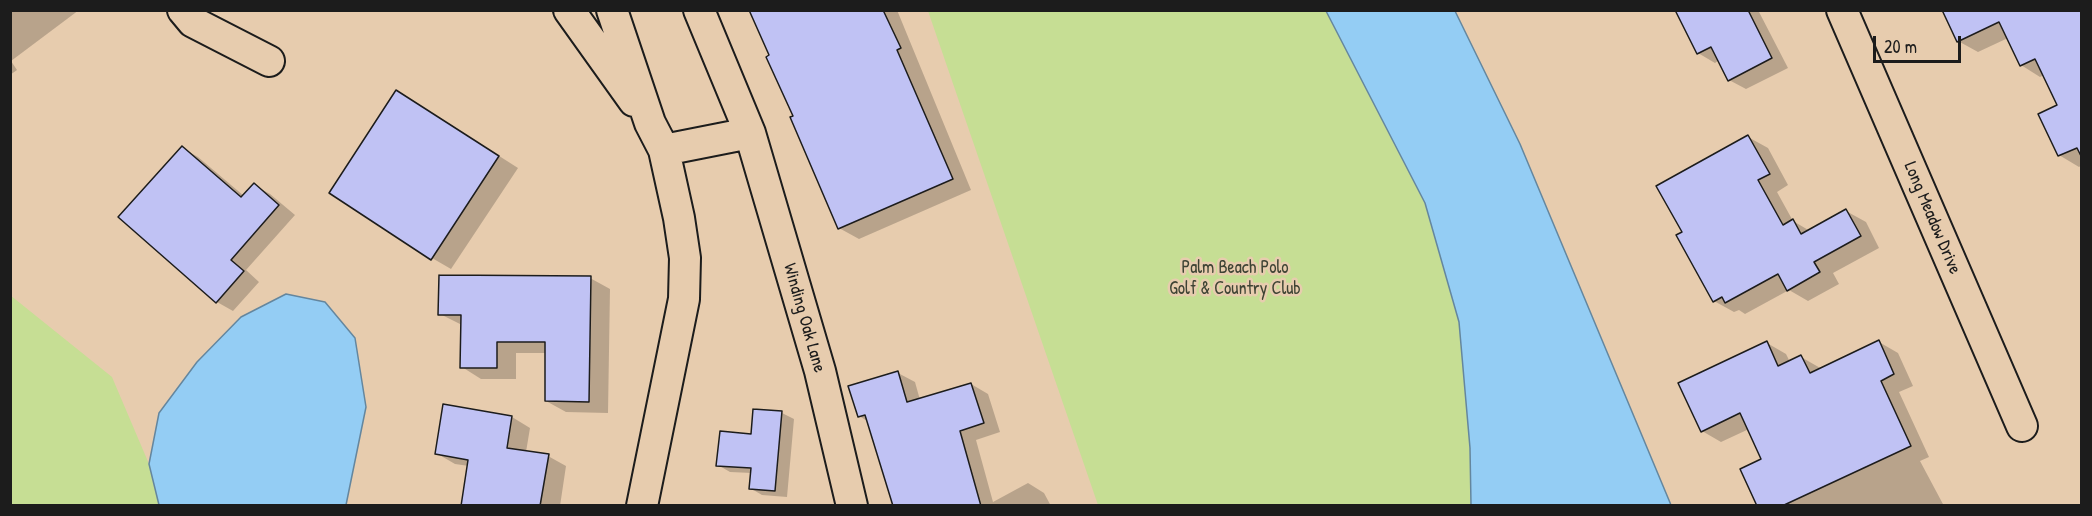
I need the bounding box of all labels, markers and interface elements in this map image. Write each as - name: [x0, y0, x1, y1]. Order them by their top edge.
- scale bar: [1876, 24, 1964, 62]
- text: 20 m: [1884, 34, 1917, 59]
- street label: Long Meadow Drive: [1899, 159, 1965, 277]
- park label: Palm Beach Polo Golf & Country Club: [1169, 257, 1301, 300]
- street label: Winding Oak Lane: [778, 261, 830, 375]

